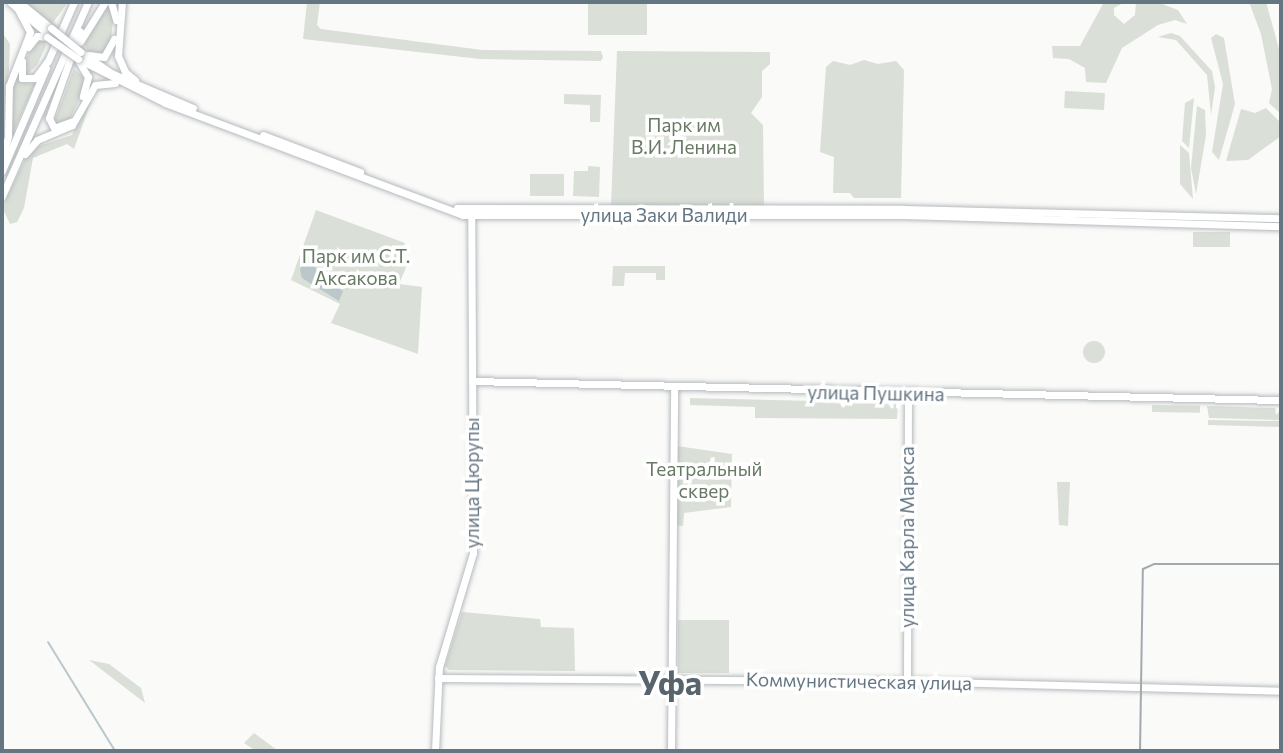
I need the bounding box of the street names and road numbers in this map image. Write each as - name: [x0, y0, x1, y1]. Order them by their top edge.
- street label: улица Заки Валиди: [580, 204, 748, 226]
- street label: улица Пушкина: [807, 380, 945, 406]
- street label: улица Цюрупы: [461, 418, 483, 548]
- street label: улица Карла Маркса: [896, 446, 918, 628]
- street label: Коммунистическая улица: [746, 668, 972, 694]

